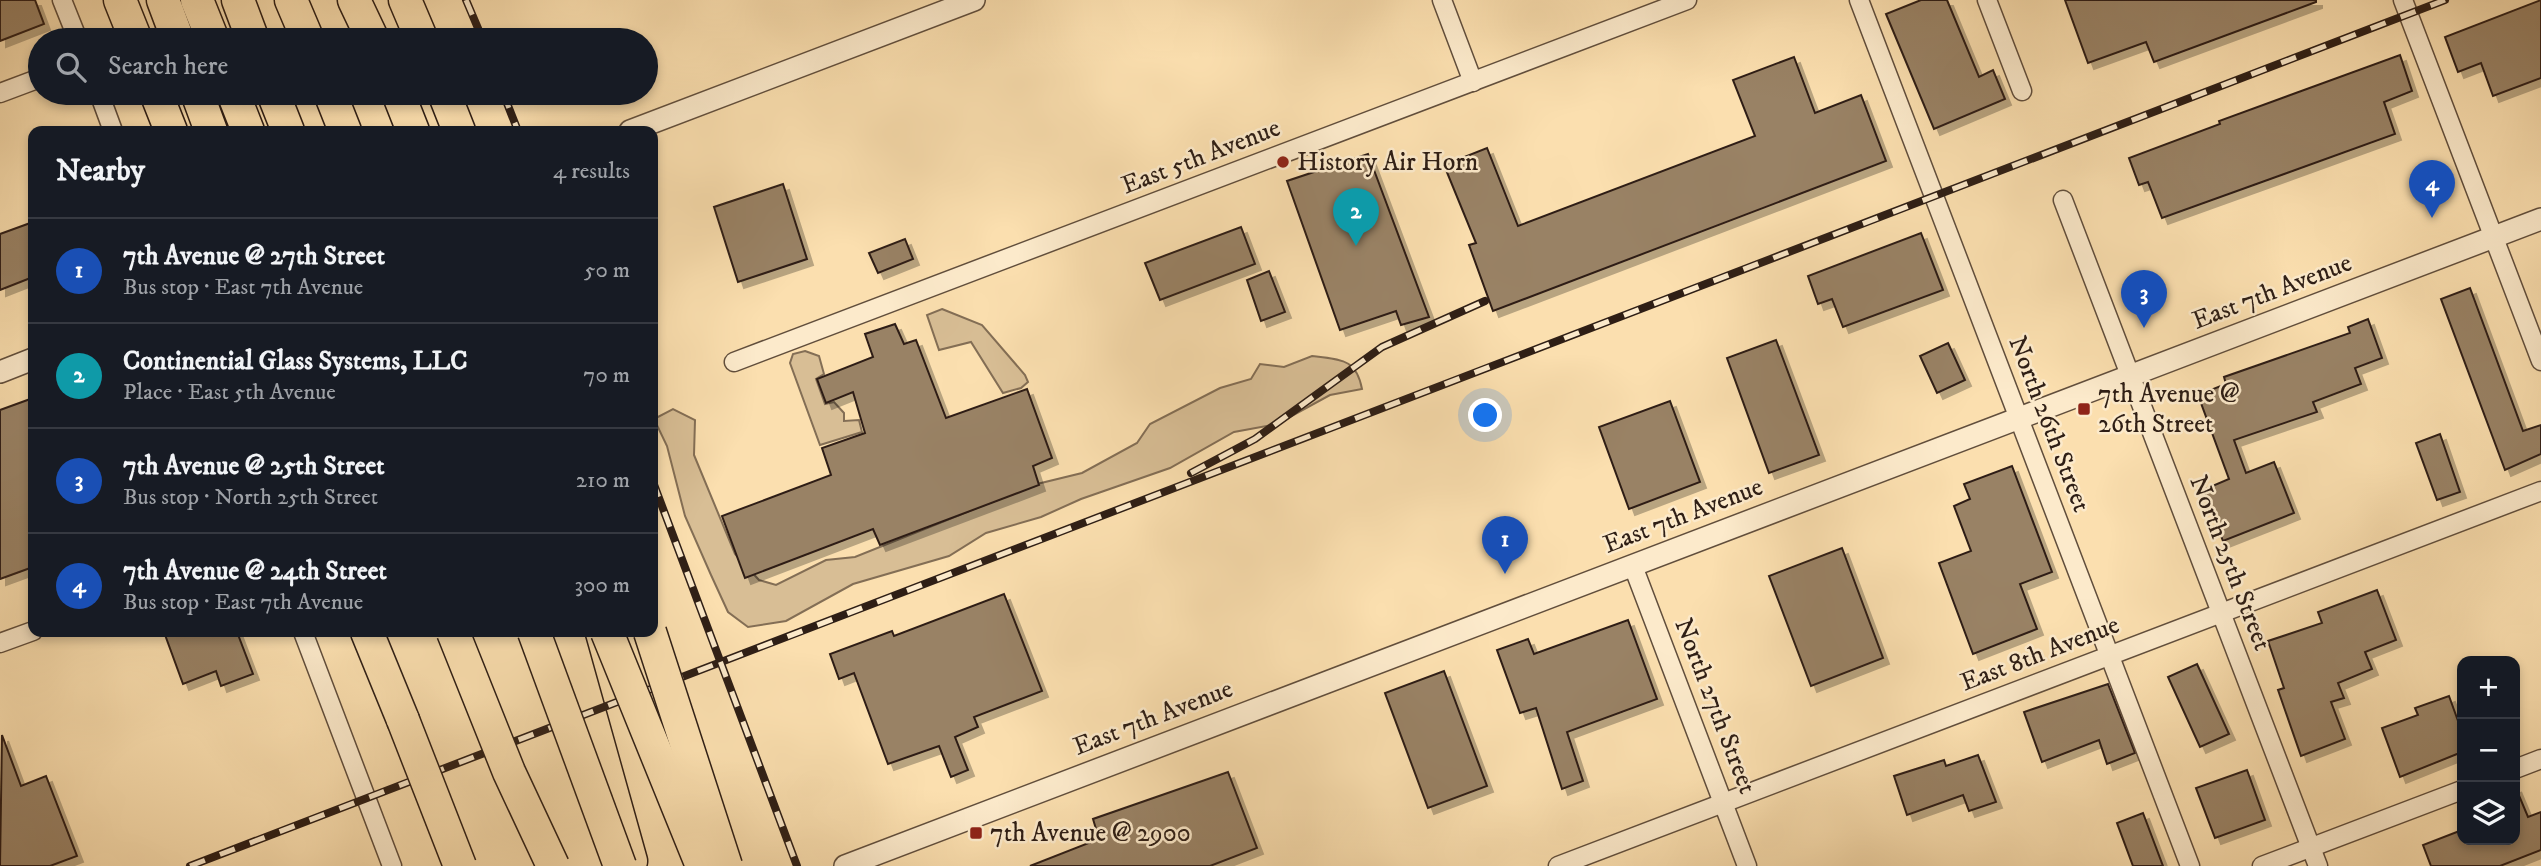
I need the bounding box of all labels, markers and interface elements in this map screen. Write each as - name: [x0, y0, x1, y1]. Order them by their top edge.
- search box: [28, 28, 658, 105]
- icon: search: [52, 48, 90, 86]
- text: Search here: [108, 50, 228, 83]
- street label: East 5th Avenue: [1117, 112, 1285, 202]
- place label: History Air Horn: [1297, 146, 1479, 179]
- text: Nearby: [56, 153, 145, 190]
- marker: History Air Horn: [1275, 154, 1291, 170]
- text: 4 results: [553, 157, 630, 186]
- pin: 4: [2409, 160, 2455, 218]
- pin: 2: [1333, 188, 1379, 246]
- text: 7th Avenue @ 27th Street: [123, 240, 385, 273]
- street label: East 7th Avenue: [2188, 246, 2356, 338]
- text: 1: [75, 256, 83, 285]
- text: 50 m: [584, 256, 630, 285]
- pin: 3: [2121, 270, 2167, 328]
- text: Bus stop · East 7th Avenue: [123, 273, 363, 302]
- street label: North 26th Street: [2000, 331, 2098, 517]
- text: Continential Glass Systems, LLC: [123, 345, 468, 378]
- text: 2: [73, 361, 85, 390]
- text: 70 m: [583, 361, 630, 390]
- text: Place · East 5th Avenue: [123, 378, 336, 407]
- place label: 7th Avenue @ 26th Street: [2098, 378, 2240, 441]
- your location: [1468, 398, 1502, 432]
- marker: 7th Avenue @ 26th Street: [2076, 401, 2092, 417]
- text: 7th Avenue @ 25th Street: [123, 450, 385, 483]
- text: 3: [75, 466, 83, 495]
- text: 210 m: [576, 466, 630, 495]
- street label: East 7th Avenue: [1599, 470, 1767, 562]
- street label: North 25th Street: [2181, 471, 2279, 655]
- text: Bus stop · North 25th Street: [123, 483, 378, 512]
- pin: 1: [1482, 516, 1528, 574]
- text: 7th Avenue @ 24th Street: [123, 555, 387, 588]
- text: 4: [72, 571, 86, 600]
- text: 300 m: [574, 571, 630, 600]
- text: Bus stop · East 7th Avenue: [123, 588, 363, 617]
- street label: East 8th Avenue: [1956, 609, 2124, 699]
- street label: North 27th Street: [1666, 614, 1764, 798]
- map controls: [2457, 656, 2520, 845]
- button: +: [2457, 656, 2520, 719]
- street label: East 7th Avenue: [1069, 672, 1237, 764]
- button: −: [2457, 719, 2520, 782]
- button: layers: [2457, 782, 2520, 845]
- place label: 7th Avenue @ 2900: [990, 817, 1191, 850]
- marker: 7th Avenue @ 2900: [968, 825, 984, 841]

